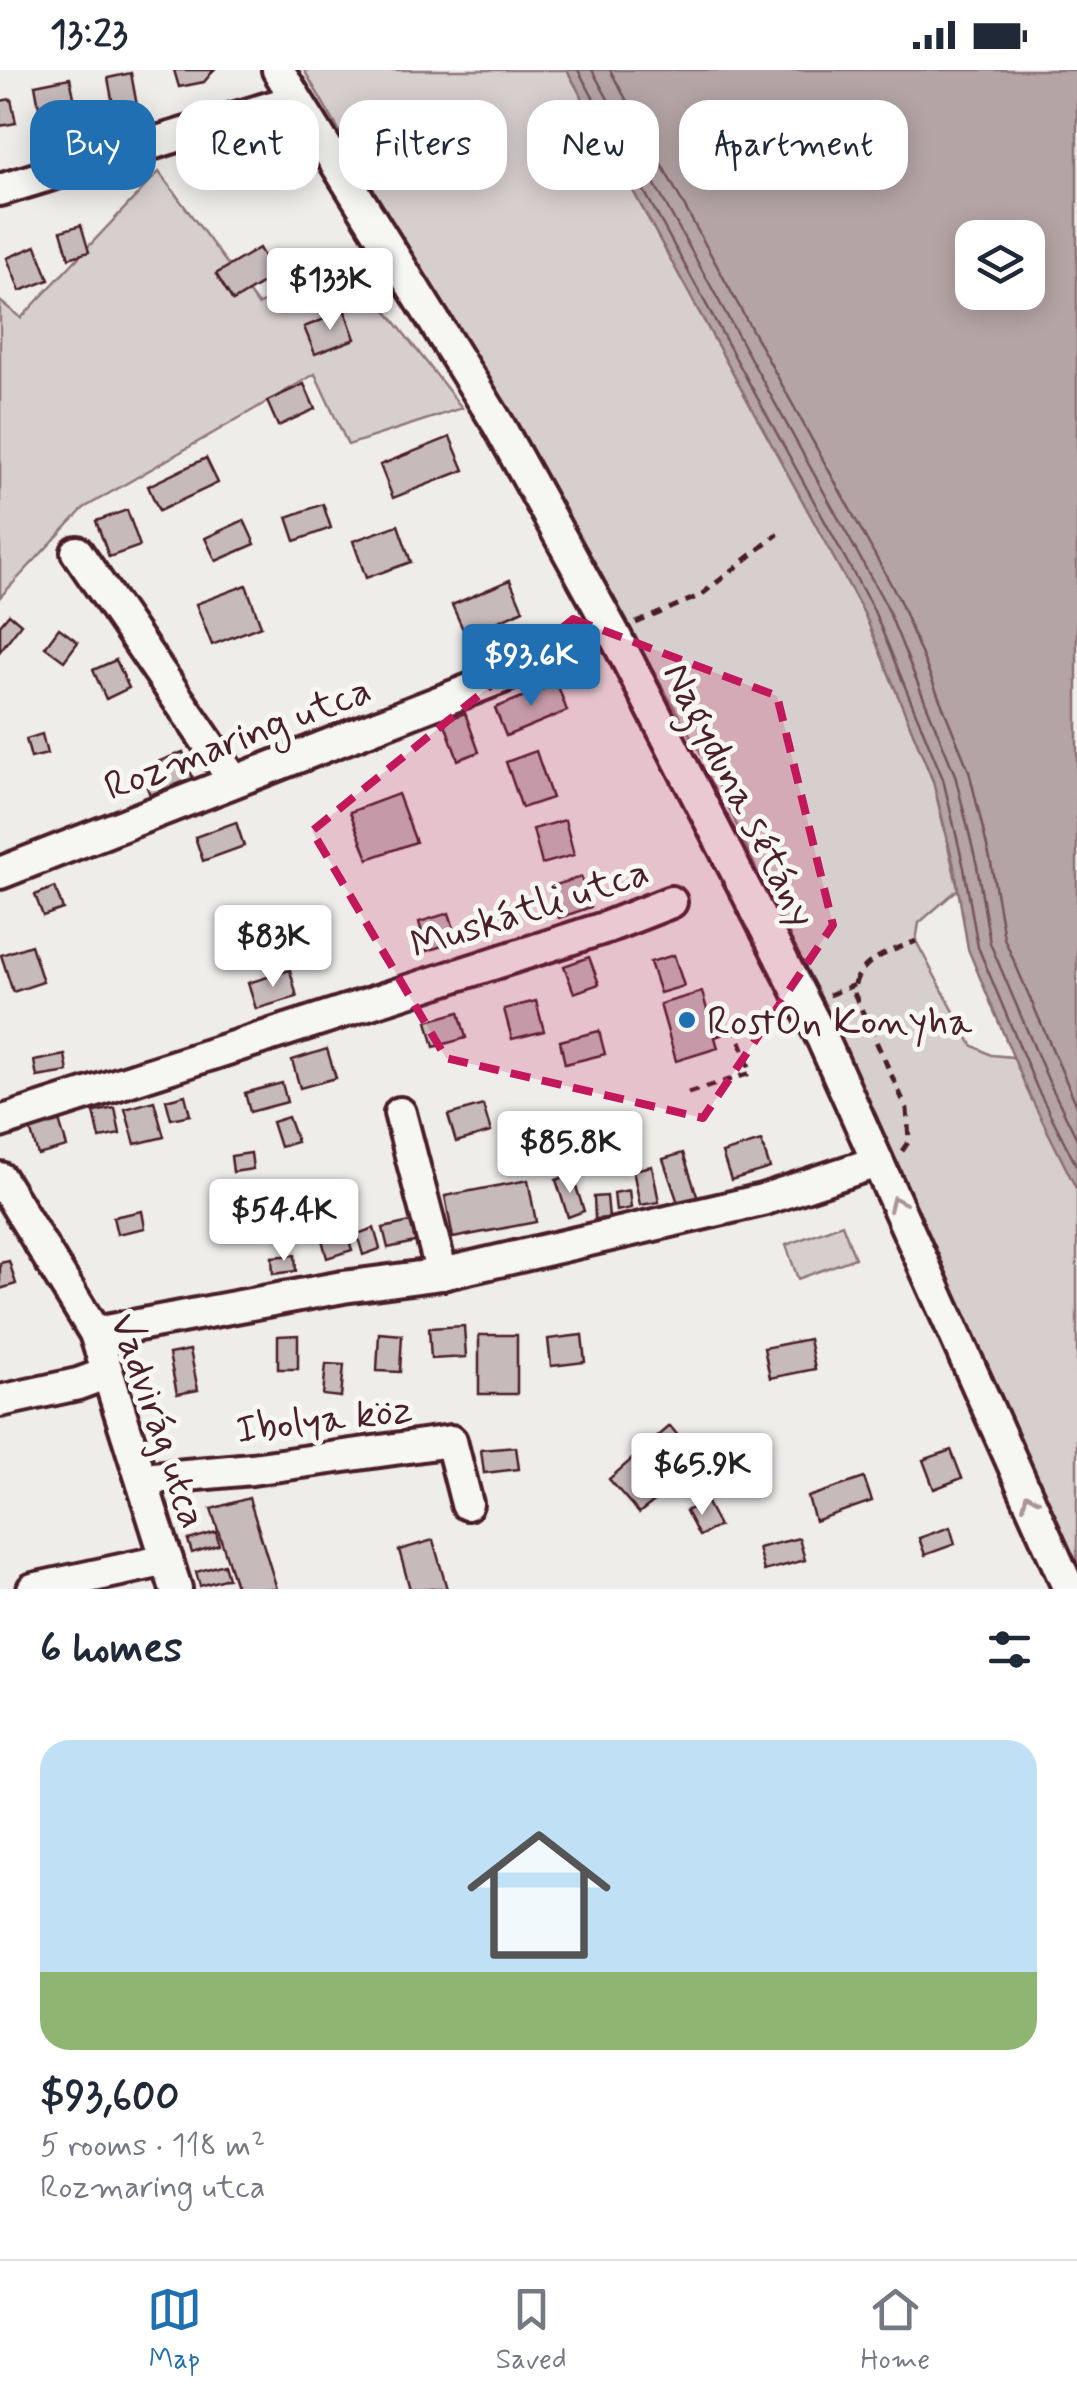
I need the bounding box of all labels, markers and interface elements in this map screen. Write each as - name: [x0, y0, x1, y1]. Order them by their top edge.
- text: 13:23: [50, 11, 128, 60]
- chip: Buy: [30, 100, 156, 190]
- chip: Rent: [176, 100, 319, 190]
- chip: Filters: [339, 100, 507, 190]
- chip: New: [527, 100, 659, 190]
- chip: Apartment: [679, 100, 908, 190]
- map controls: [955, 220, 1045, 310]
- button: layers: [955, 220, 1045, 310]
- pin: $133K: [260, 248, 400, 333]
- text: $133K: [289, 259, 371, 301]
- pin: $93.6K: [450, 624, 612, 709]
- text: $93.6K: [484, 635, 578, 677]
- street label: Nagyduna sétány: [646, 654, 827, 938]
- street label: Rozmaring utca: [97, 665, 380, 817]
- street label: Muskátli utca: [404, 847, 656, 973]
- pin: $83K: [214, 905, 332, 990]
- text: $83K: [237, 916, 310, 958]
- place label: RostOn Konyha: [707, 997, 973, 1049]
- marker: RostOn Konyha: [676, 1009, 698, 1031]
- pin: $85.8K: [489, 1111, 651, 1196]
- text: $85.8K: [519, 1122, 621, 1164]
- pin: $54.4K: [203, 1179, 365, 1264]
- text: $54.4K: [231, 1190, 337, 1232]
- one-way arrow: [888, 1196, 908, 1214]
- street label: Vadvirág utca: [96, 1307, 218, 1535]
- street label: Ibolya köz: [233, 1384, 415, 1458]
- pin: $65.9K: [621, 1433, 783, 1518]
- text: $65.9K: [653, 1444, 751, 1486]
- one-way arrow: [1021, 1492, 1041, 1510]
- text: 6 homes: [40, 1622, 183, 1677]
- icon: filters: [982, 1622, 1037, 1677]
- icon: home: [449, 1805, 629, 1985]
- text: $93,600: [40, 2070, 179, 2125]
- text: 5 rooms · 118 m²: [40, 2125, 265, 2167]
- text: Rozmaring utca: [40, 2167, 266, 2209]
- tab: Map: [147, 2282, 202, 2379]
- tab: Saved: [496, 2282, 567, 2379]
- tab: Home: [860, 2282, 930, 2379]

